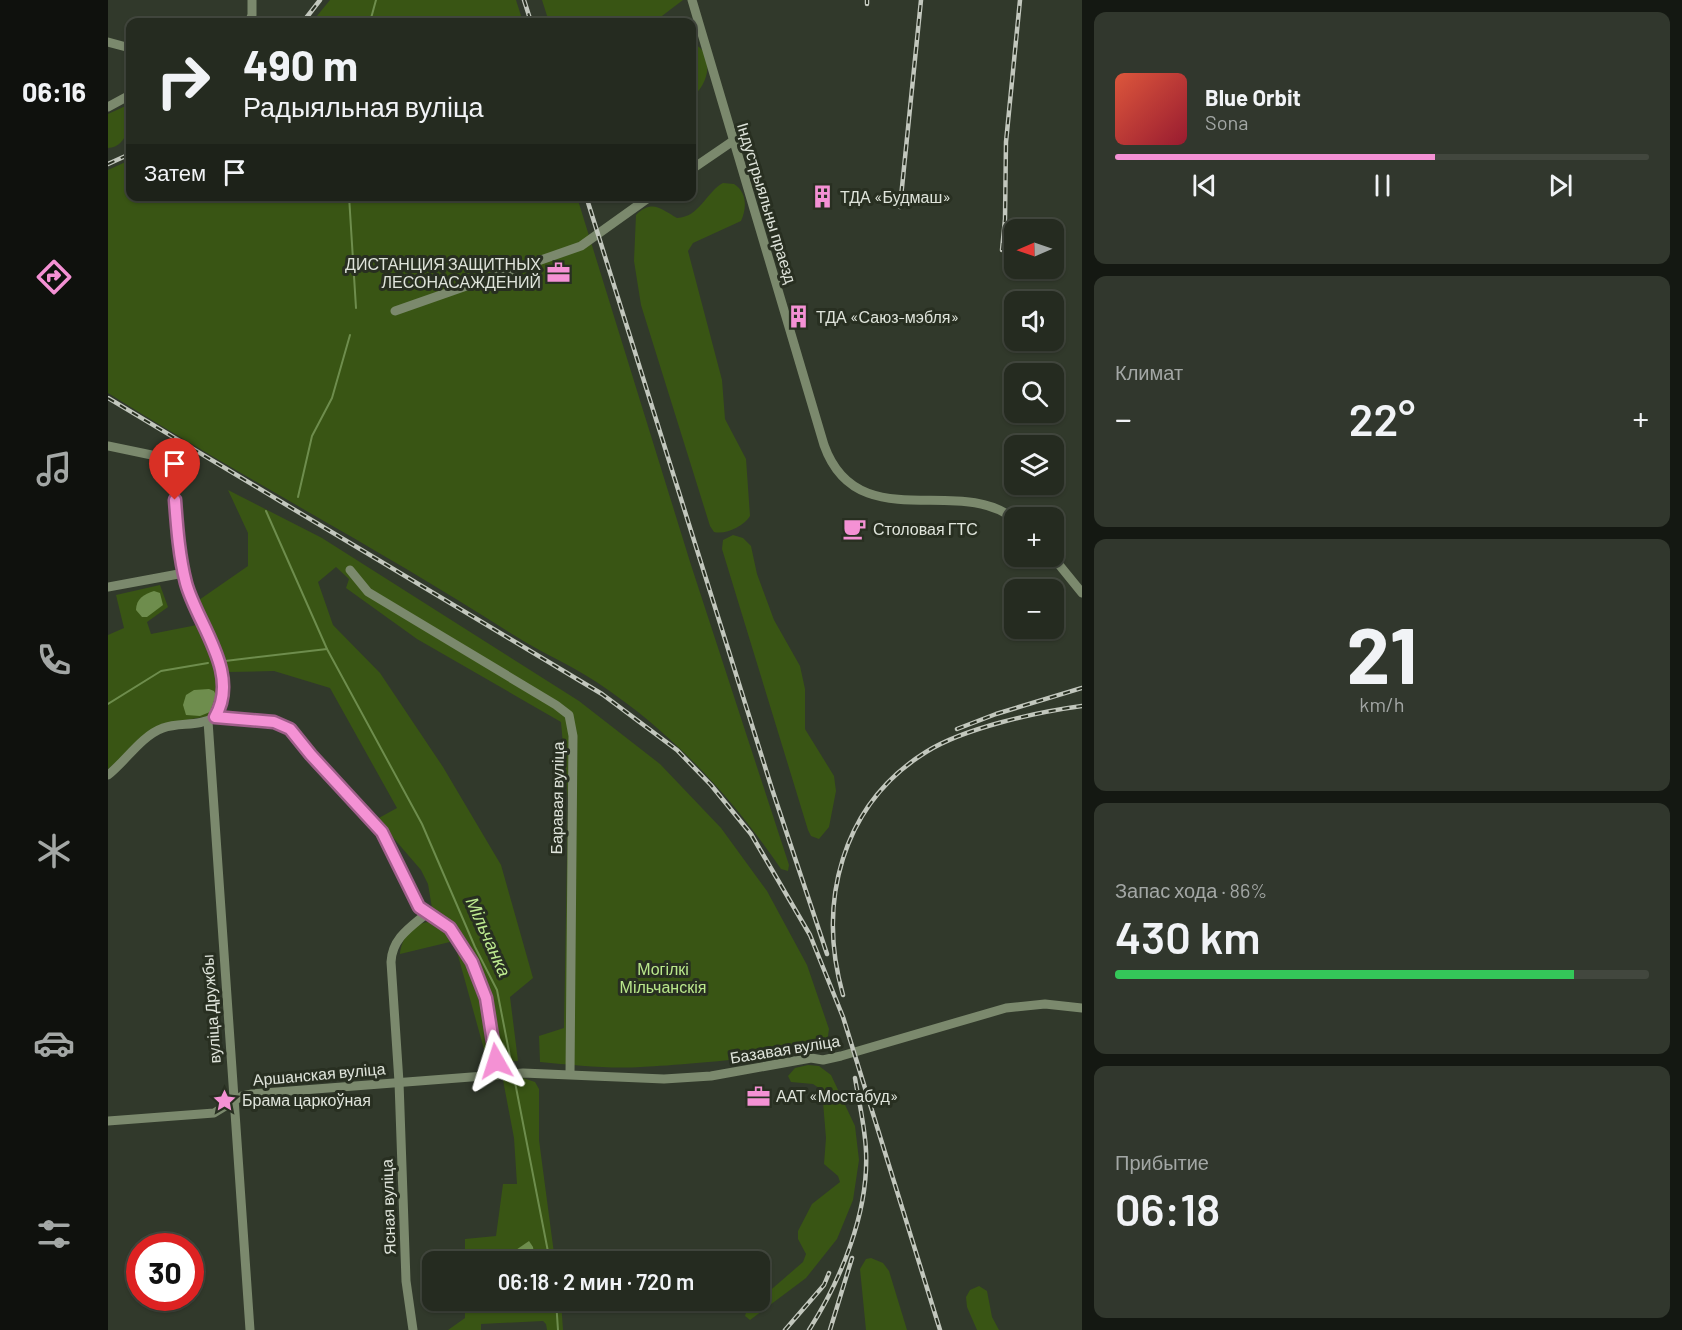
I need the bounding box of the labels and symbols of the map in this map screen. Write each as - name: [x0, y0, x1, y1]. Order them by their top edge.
- street label: Індустрыяльны праезд: [734, 120, 801, 286]
- building icon: ТДА «Будмаш»: [809, 184, 835, 210]
- place label: ТДА «Будмаш»: [840, 187, 951, 206]
- north arrow: [1004, 219, 1064, 279]
- place label: ДИСТАНЦИЯ ЗАЩИТНЫХ ЛЕСОНАСАЖДЕНИЙ: [345, 254, 541, 291]
- office icon: ДИСТАНЦИЯ ЗАЩИТНЫХ ЛЕСОНАСАЖДЕНИЙ: [546, 260, 572, 286]
- building icon: ТДА «Саюз-мэбля»: [785, 304, 811, 330]
- place label: ТДА «Саюз-мэбля»: [816, 307, 959, 326]
- pin: [149, 438, 200, 500]
- cafe icon: Столовая ГТС: [842, 516, 868, 542]
- place label: Столовая ГТС: [873, 519, 978, 538]
- street label: Баравая вуліца: [546, 741, 567, 855]
- water label: Мільчанка: [462, 893, 516, 980]
- street label: вуліца Дружбы: [197, 954, 224, 1064]
- park label: Могілкі Мільчанскія: [620, 959, 706, 996]
- position arrow: [464, 1029, 528, 1093]
- street label: Базавая вуліца: [728, 1030, 841, 1067]
- street label: Аршанская вуліца: [252, 1058, 386, 1089]
- office icon: ААТ «Мостабуд»: [745, 1083, 771, 1109]
- place label: ААТ «Мостабуд»: [776, 1086, 898, 1105]
- place icon: Брама царкоўная: [211, 1087, 237, 1113]
- place label: Брама царкоўная: [242, 1090, 371, 1109]
- street label: Ясная вуліца: [376, 1159, 399, 1255]
- speed limit sign: 30: [126, 1233, 204, 1311]

